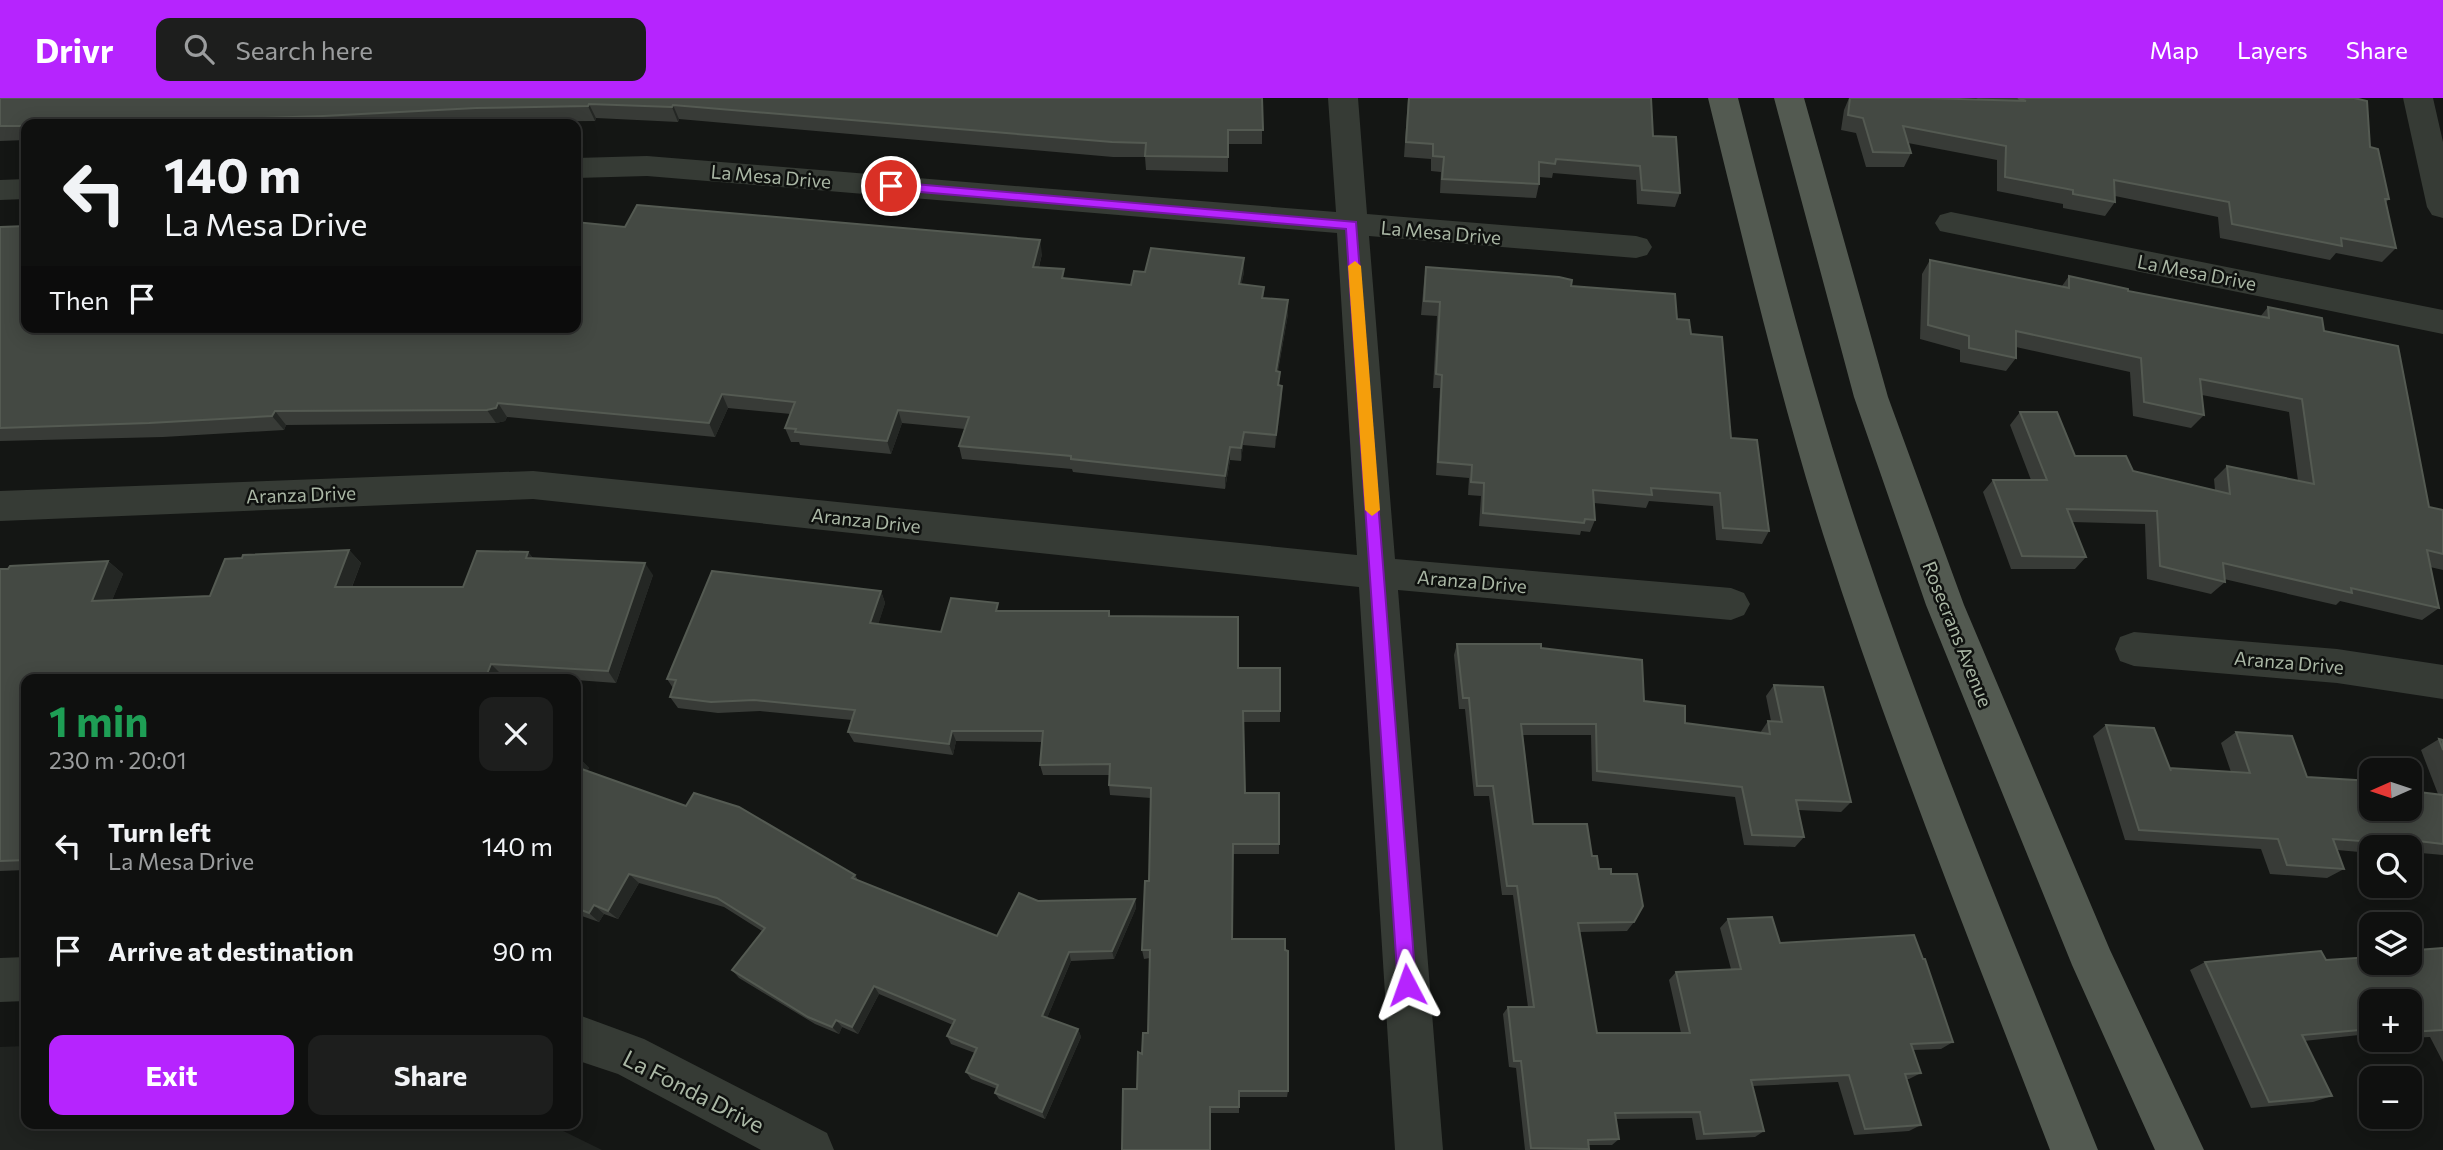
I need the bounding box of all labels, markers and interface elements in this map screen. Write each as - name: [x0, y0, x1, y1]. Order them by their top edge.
- search box: [156, 18, 646, 81]
- text: Drivr: [35, 29, 114, 70]
- icon: search: [180, 30, 218, 68]
- text: Search here: [236, 34, 373, 65]
- text: Map: [2150, 35, 2199, 64]
- text: Layers: [2237, 35, 2308, 64]
- text: Share: [2346, 35, 2408, 64]
- text: 140 m: [164, 143, 301, 203]
- icon: left: [49, 147, 140, 238]
- pin: [861, 156, 921, 216]
- street label: La Mesa Drive: [710, 159, 832, 193]
- icon: arrive: [872, 167, 910, 205]
- text: La Mesa Drive: [164, 203, 367, 243]
- street label: La Mesa Drive: [1380, 215, 1502, 249]
- street label: La Mesa Drive: [2136, 249, 2258, 295]
- icon: arrive: [123, 280, 161, 318]
- text: Then: [49, 284, 109, 315]
- street label: Aranza Drive: [245, 481, 357, 507]
- street label: Aranza Drive: [810, 503, 922, 537]
- street label: Rosecrans Avenue: [1918, 558, 1998, 710]
- street label: Aranza Drive: [1416, 565, 1528, 597]
- street label: Aranza Drive: [2233, 646, 2345, 678]
- text: 1 min: [49, 694, 149, 746]
- button: close: [479, 697, 553, 771]
- text: 230 m · 20:01: [49, 746, 187, 774]
- north arrow: [2359, 758, 2422, 821]
- map controls: [2359, 758, 2422, 1129]
- text: Turn left: [108, 816, 211, 847]
- icon: left: [49, 827, 87, 865]
- text: 140 m: [482, 830, 553, 861]
- button: search: [2359, 835, 2422, 898]
- text: La Mesa Drive: [108, 847, 254, 875]
- button: layers: [2359, 912, 2422, 975]
- icon: arrive: [49, 932, 87, 970]
- text: Arrive at destination: [108, 935, 354, 966]
- text: 90 m: [493, 935, 553, 966]
- position arrow: [1370, 948, 1444, 1022]
- button: +: [2359, 989, 2422, 1052]
- button: Exit: [49, 1035, 294, 1115]
- button: Share: [308, 1035, 553, 1115]
- street label: La Fonda Drive: [619, 1043, 769, 1139]
- button: −: [2359, 1066, 2422, 1129]

